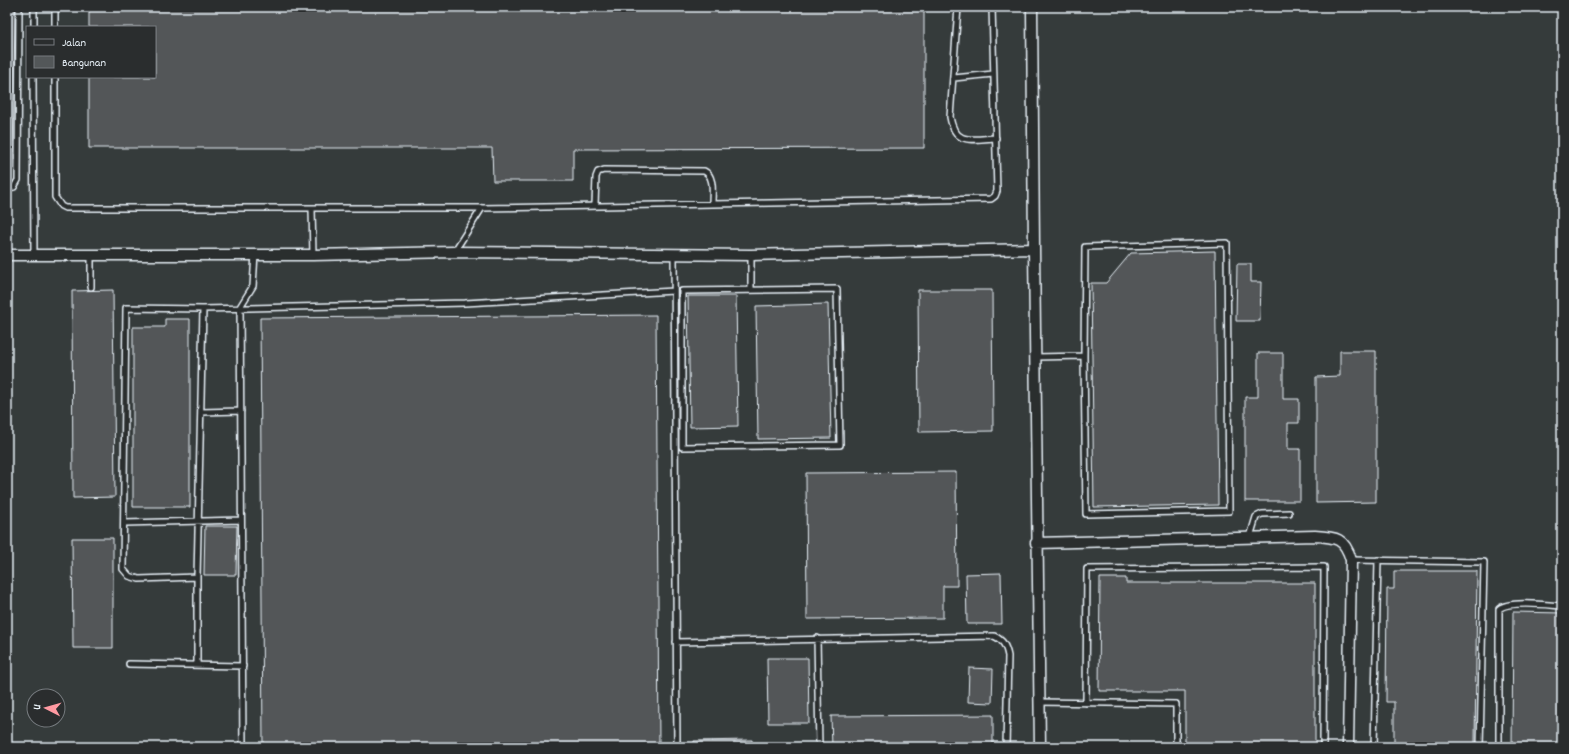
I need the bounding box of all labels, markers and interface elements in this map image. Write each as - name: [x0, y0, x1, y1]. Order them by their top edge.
- legend: [26, 26, 156, 78]
- text: Jalan: [62, 35, 86, 52]
- text: Bangunan: [62, 55, 106, 72]
- north arrow: [26, 688, 66, 728]
- text: U: [30, 704, 46, 711]

